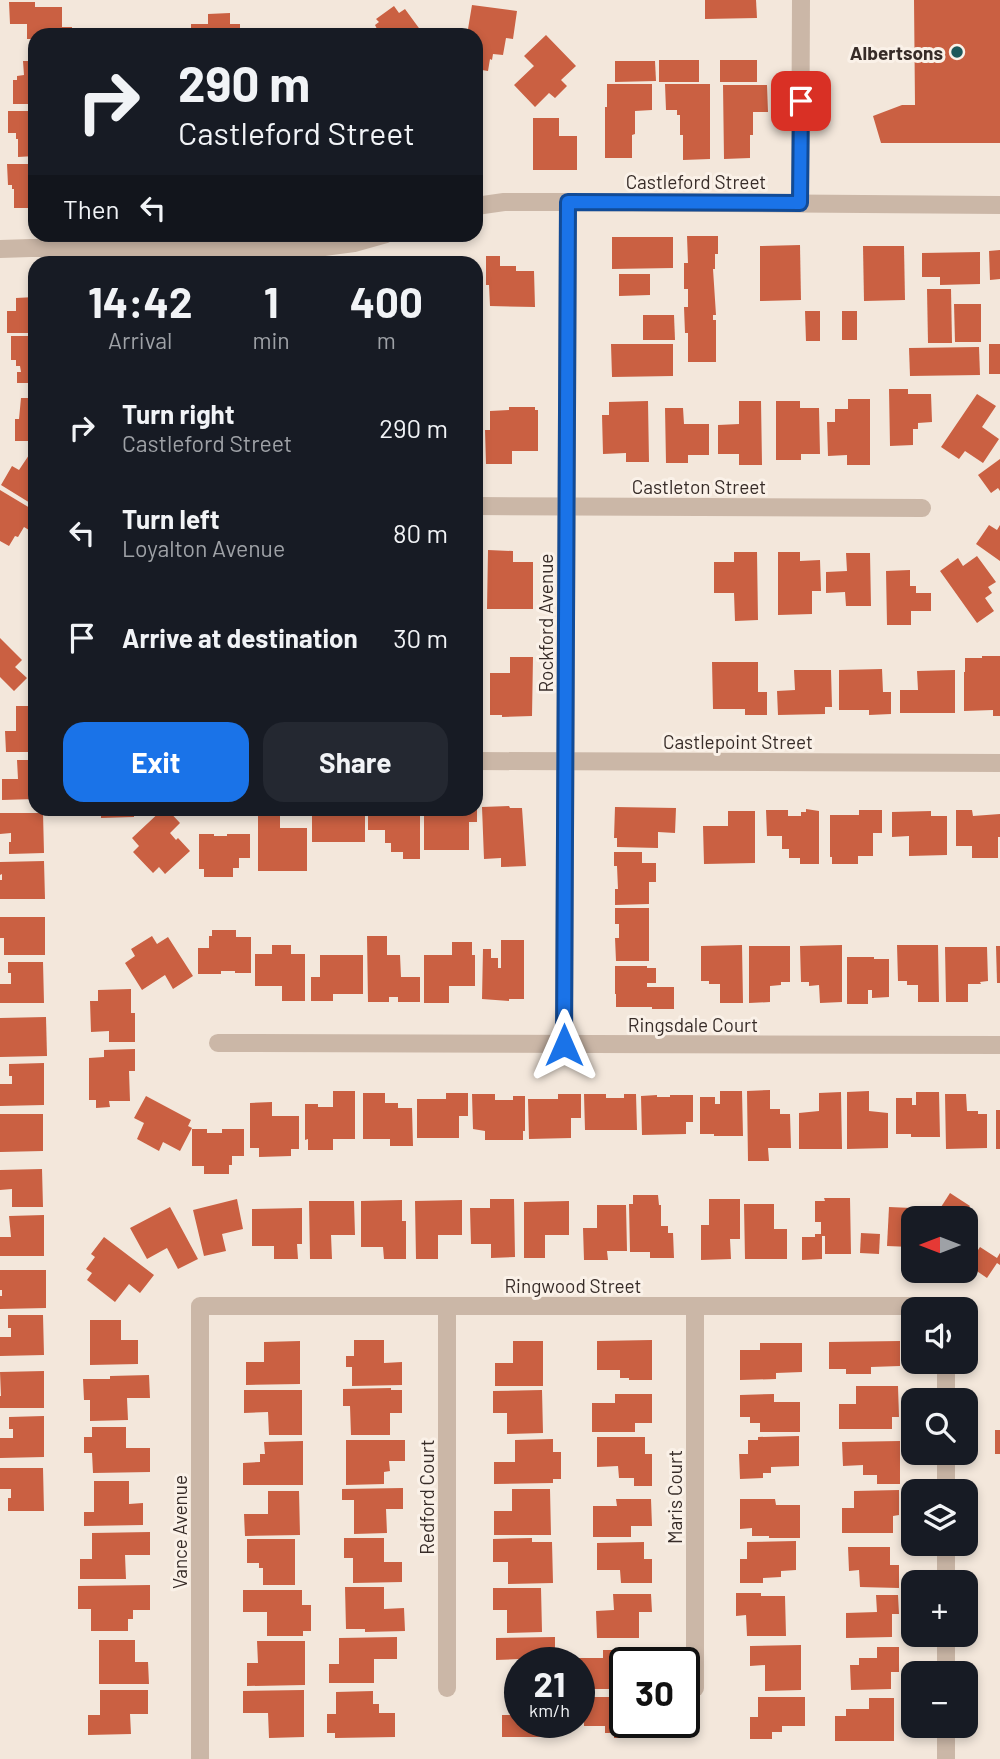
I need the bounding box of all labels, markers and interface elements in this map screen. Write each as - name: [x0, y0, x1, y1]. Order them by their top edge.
- place label: Albertsons: [850, 41, 943, 64]
- marker: Albertsons: [949, 44, 965, 60]
- text: 290 m: [178, 53, 310, 112]
- icon: right: [63, 56, 154, 147]
- pin: [771, 71, 831, 131]
- icon: arrive: [782, 82, 820, 120]
- text: Castleford Street: [178, 113, 415, 151]
- street label: Castleford Street: [626, 170, 766, 193]
- icon: left: [134, 189, 172, 227]
- text: Then: [63, 193, 120, 224]
- text: 14:42: [88, 276, 192, 326]
- text: 1: [264, 276, 279, 326]
- text: 400: [350, 276, 423, 326]
- text: Arrival: [108, 326, 172, 354]
- text: min: [252, 326, 290, 354]
- text: m: [377, 326, 396, 354]
- text: Turn right: [122, 398, 235, 429]
- icon: right: [63, 409, 101, 447]
- text: 290 m: [379, 412, 448, 443]
- text: Castleford Street: [122, 429, 292, 457]
- street label: Castleton Street: [632, 475, 766, 498]
- text: Turn left: [122, 503, 220, 534]
- icon: left: [63, 514, 101, 552]
- text: 80 m: [393, 517, 448, 548]
- text: Loyalton Avenue: [122, 534, 285, 562]
- street label: Rockford Avenue: [534, 554, 557, 692]
- icon: arrive: [63, 619, 101, 657]
- text: Arrive at destination: [122, 622, 358, 653]
- text: 30 m: [393, 622, 448, 653]
- button: Exit: [63, 722, 249, 802]
- button: Share: [263, 722, 448, 802]
- street label: Castlepoint Street: [663, 730, 813, 753]
- position arrow: [527, 1008, 601, 1082]
- street label: Ringsdale Court: [628, 1013, 758, 1036]
- north arrow: [901, 1206, 978, 1283]
- map controls: [901, 1206, 978, 1738]
- street label: Ringwood Street: [504, 1274, 642, 1297]
- button: sound: [901, 1297, 978, 1374]
- button: search: [901, 1388, 978, 1465]
- street label: Redford Court: [415, 1439, 438, 1555]
- street label: Maris Court: [663, 1450, 686, 1544]
- street label: Vance Avenue: [168, 1475, 191, 1589]
- button: layers: [901, 1479, 978, 1556]
- button: +: [901, 1570, 978, 1647]
- speed limit sign: 30: [609, 1647, 700, 1738]
- button: −: [901, 1661, 978, 1738]
- text: 21: [534, 1662, 565, 1704]
- text: km/h: [529, 1699, 570, 1721]

